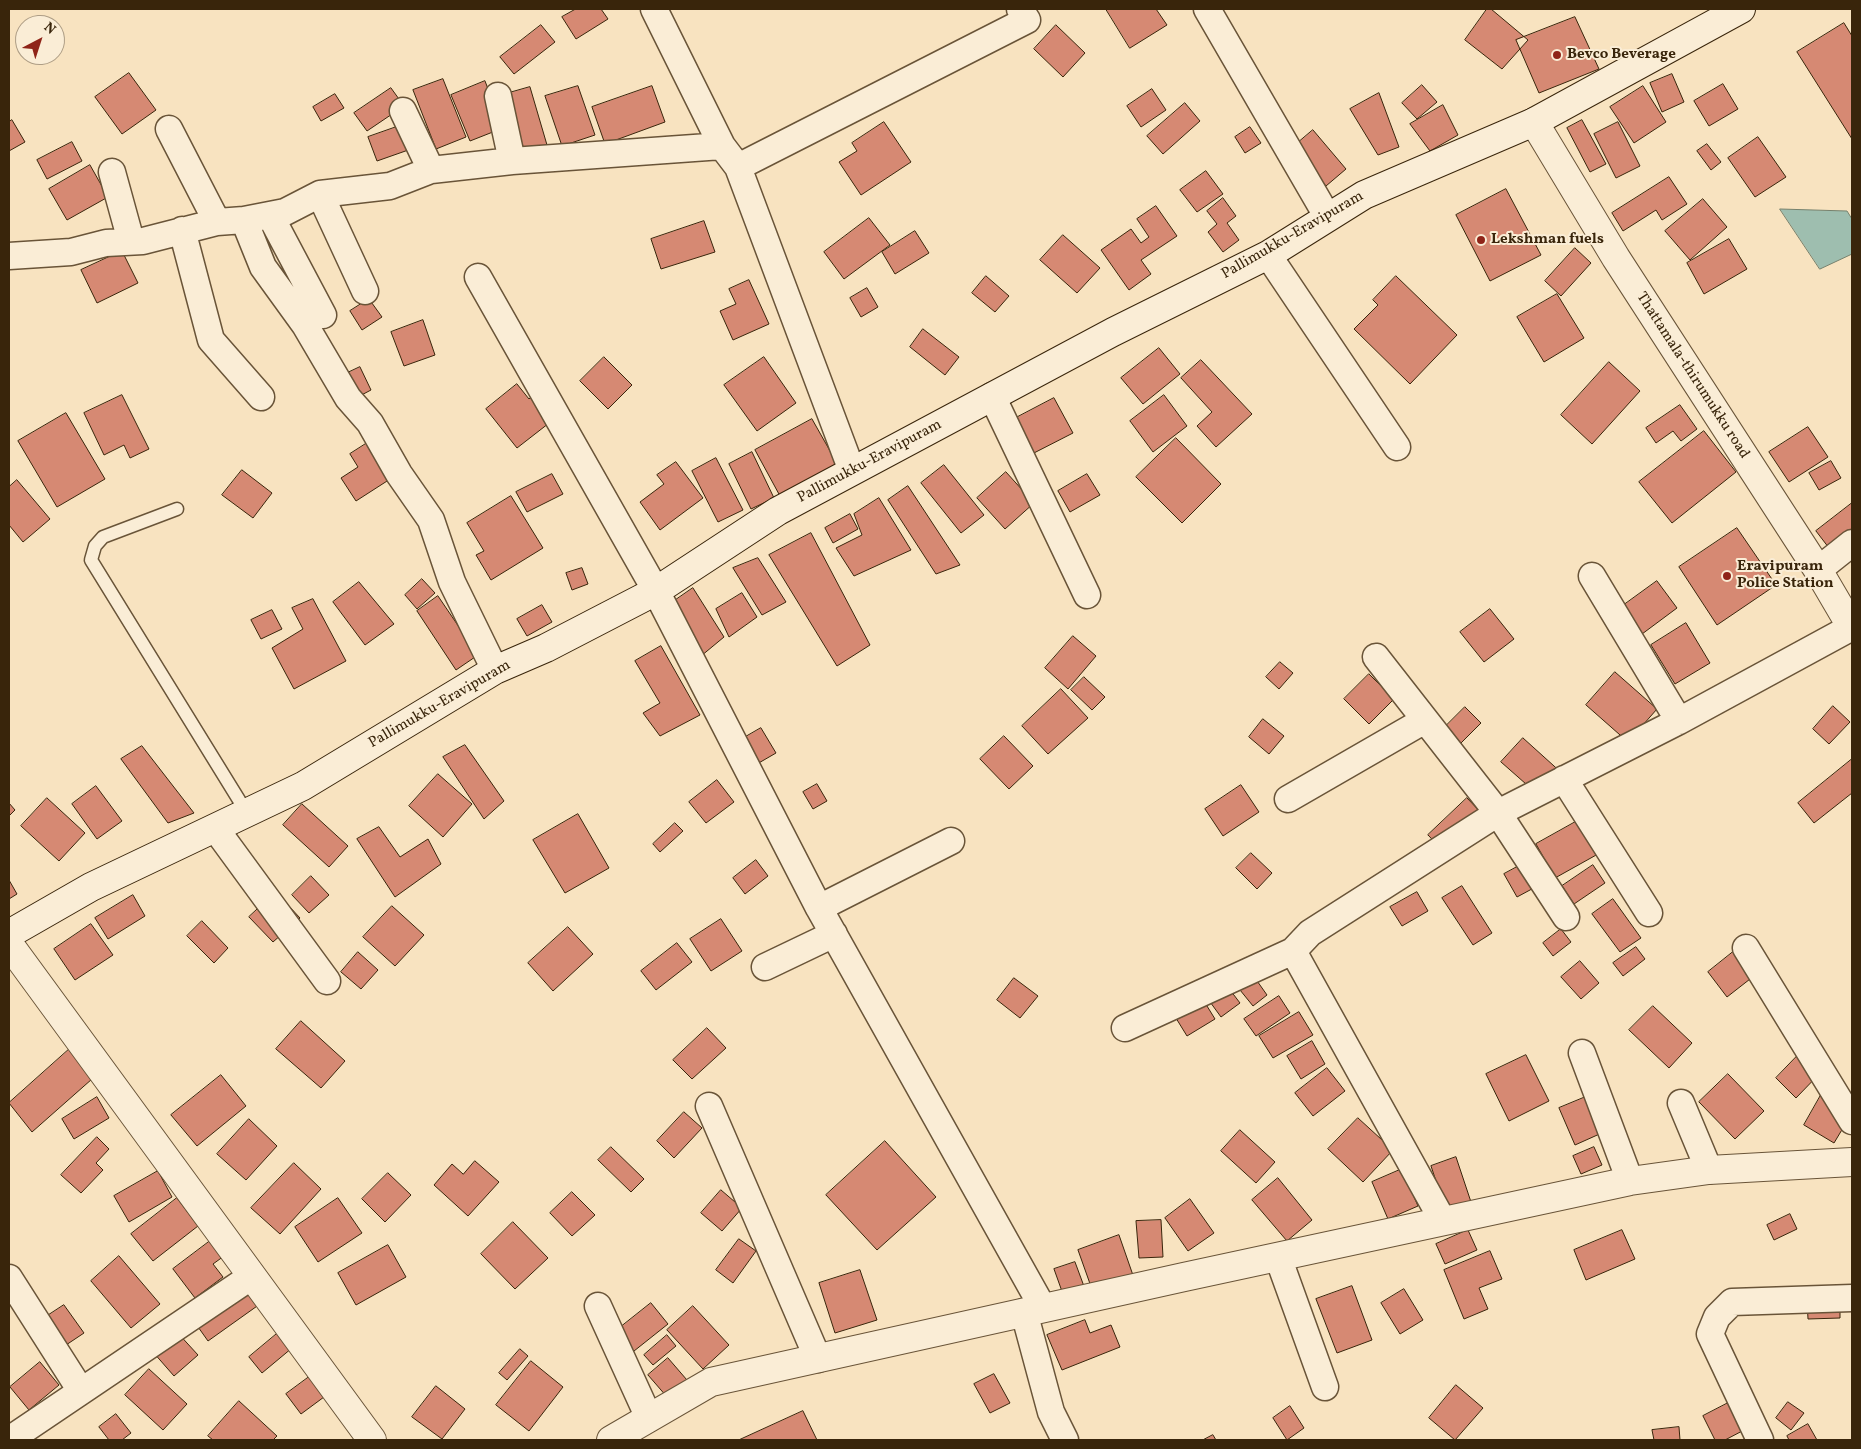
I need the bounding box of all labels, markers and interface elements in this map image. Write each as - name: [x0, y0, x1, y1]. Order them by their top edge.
- north arrow: [15, 15, 65, 65]
- text: N: [39, 18, 59, 39]
- place label: Bevco Beverage: [1567, 46, 1676, 64]
- marker: Bevco Beverage: [1551, 49, 1563, 61]
- street label: Pallimukku-Eravipuram: [1219, 188, 1367, 284]
- place label: Lekshman fuels: [1491, 231, 1604, 249]
- marker: Lekshman fuels: [1475, 234, 1487, 246]
- street label: Thattamala-thirumukku road: [1631, 289, 1753, 463]
- street label: Pallimukku-Eravipuram: [795, 416, 945, 508]
- place label: Eravipuram Police Station: [1737, 558, 1834, 593]
- marker: Eravipuram Police Station: [1721, 570, 1733, 582]
- street label: Pallimukku-Eravipuram: [366, 657, 514, 753]

